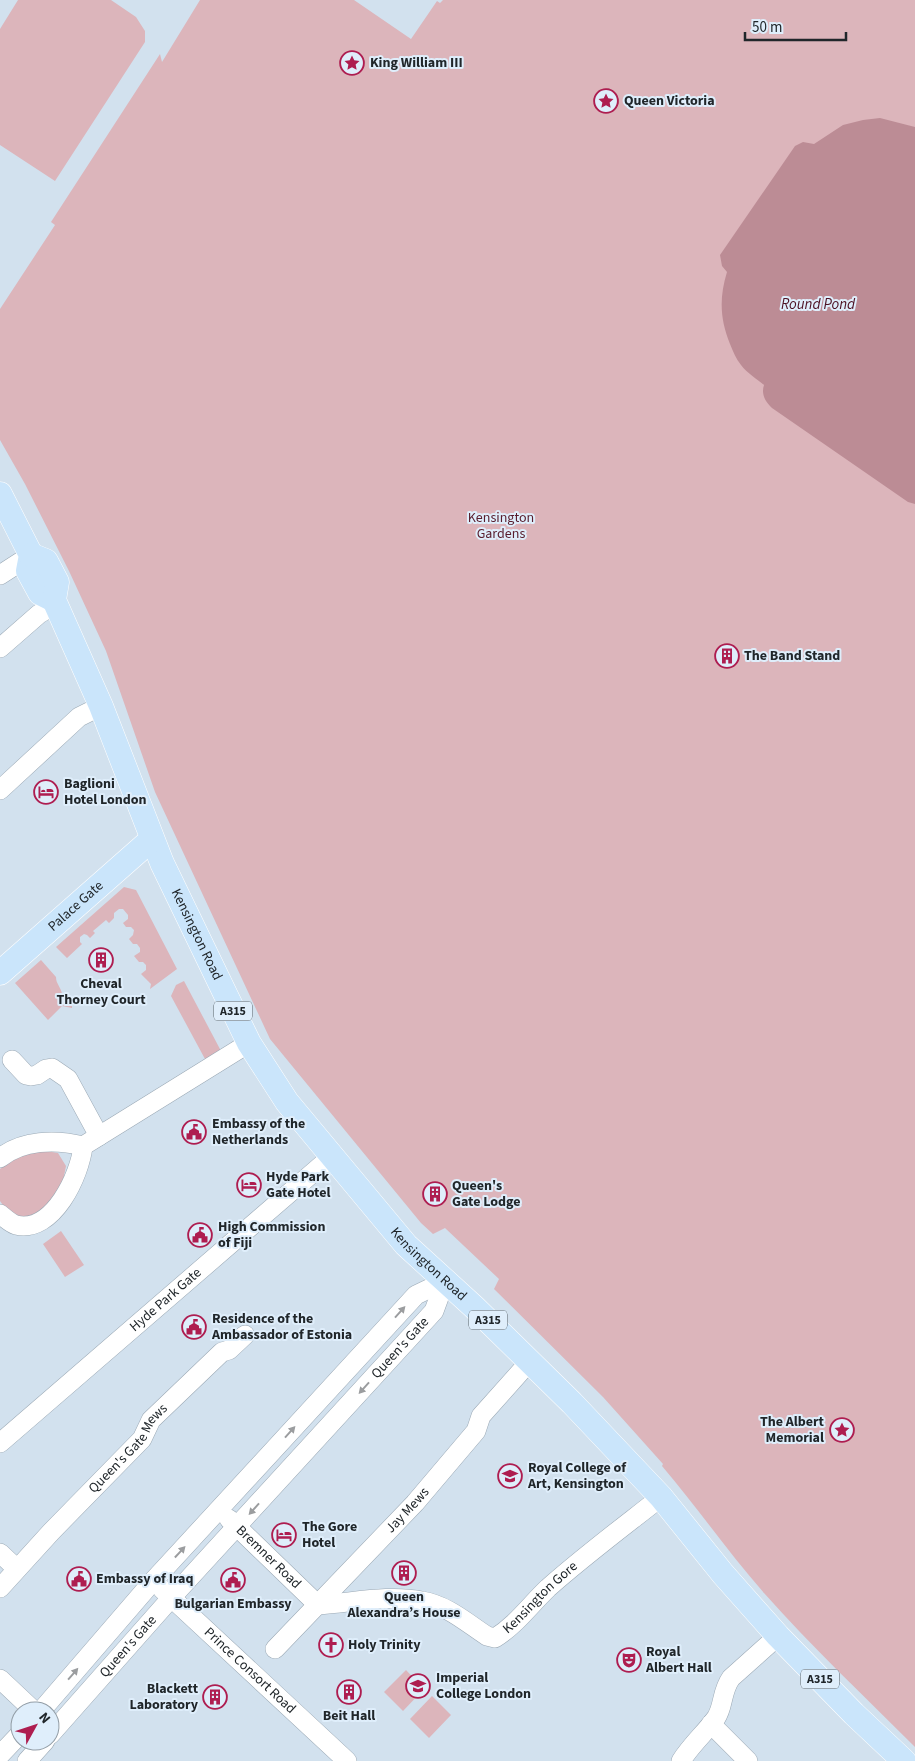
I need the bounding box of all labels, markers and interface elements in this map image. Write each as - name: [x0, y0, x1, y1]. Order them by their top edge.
- scale bar: [745, 10, 846, 42]
- text: 50 m: [752, 17, 782, 38]
- place icon: King William III: [339, 50, 365, 76]
- place label: King William III: [370, 53, 463, 73]
- place icon: Queen Victoria: [593, 88, 619, 114]
- place label: Queen Victoria: [624, 91, 715, 111]
- water label: Round Pond: [781, 294, 856, 315]
- park label: Kensington Gardens: [468, 508, 534, 544]
- building icon: The Band Stand: [714, 643, 740, 669]
- place label: The Band Stand: [744, 646, 840, 666]
- place label: Baglioni Hotel London: [64, 774, 147, 810]
- hotel icon: Baglioni Hotel London: [33, 779, 59, 805]
- street label: Palace Gate: [44, 876, 108, 936]
- street label: Kensington Road: [166, 885, 227, 984]
- building icon: Cheval Thorney Court: [88, 947, 114, 973]
- place label: Cheval Thorney Court: [56, 974, 146, 1010]
- road number: A315: [214, 1001, 252, 1020]
- place label: Embassy of the Netherlands: [212, 1114, 305, 1150]
- public building icon: Embassy of the Netherlands: [181, 1119, 207, 1145]
- place label: Hyde Park Gate Hotel: [266, 1167, 330, 1203]
- hotel icon: Hyde Park Gate Hotel: [236, 1172, 262, 1198]
- place label: Queen's Gate Lodge: [452, 1176, 521, 1212]
- building icon: Queen's Gate Lodge: [422, 1181, 448, 1207]
- place label: High Commission of Fiji: [218, 1217, 325, 1253]
- public building icon: High Commission of Fiji: [187, 1222, 213, 1248]
- street label: Kensington Road: [385, 1223, 471, 1306]
- street label: Hyde Park Gate: [125, 1263, 206, 1337]
- one-way arrow: [394, 1306, 405, 1319]
- place label: Residence of the Ambassador of Estonia: [211, 1309, 352, 1345]
- road number: A315: [469, 1310, 507, 1330]
- street label: Queen's Gate: [367, 1313, 434, 1383]
- public building icon: Residence of the Ambassador of Estonia: [181, 1314, 207, 1340]
- one-way arrow: [358, 1382, 370, 1394]
- street label: Queen's Gate Mews: [84, 1399, 172, 1498]
- place label: The Albert Memorial: [760, 1412, 825, 1448]
- place icon: The Albert Memorial: [829, 1417, 855, 1443]
- one-way arrow: [284, 1427, 296, 1439]
- place label: Royal College of Art, Kensington: [527, 1458, 627, 1494]
- school or university icon: Royal College of Art, Kensington: [497, 1463, 523, 1489]
- street label: Jay Mews: [381, 1483, 434, 1538]
- one-way arrow: [248, 1502, 260, 1514]
- place label: The Gore Hotel: [302, 1517, 357, 1553]
- street label: Bremner Road: [231, 1521, 306, 1594]
- hotel icon: The Gore Hotel: [271, 1522, 297, 1548]
- one-way arrow: [174, 1547, 186, 1559]
- street label: Kensington Gore: [499, 1557, 582, 1639]
- building icon: Queen Alexandra’s House: [391, 1560, 417, 1586]
- public building icon: Embassy of Iraq: [66, 1566, 92, 1592]
- public building icon: Bulgarian Embassy: [220, 1567, 246, 1593]
- place label: Embassy of Iraq: [96, 1569, 193, 1589]
- place label: Queen Alexandra’s House: [346, 1587, 461, 1623]
- place label: Bulgarian Embassy: [174, 1594, 292, 1614]
- street label: Queen's Gate: [95, 1611, 161, 1682]
- street label: Prince Consort Road: [199, 1623, 300, 1719]
- church icon: Holy Trinity: [318, 1632, 344, 1658]
- place label: Holy Trinity: [348, 1635, 421, 1655]
- place label: Royal Albert Hall: [645, 1642, 712, 1678]
- theatre icon: Royal Albert Hall: [616, 1647, 642, 1673]
- place label: Imperial College London: [436, 1668, 531, 1704]
- one-way arrow: [67, 1669, 79, 1681]
- road number: A315: [801, 1670, 839, 1688]
- school or university icon: Imperial College London: [405, 1673, 431, 1699]
- place label: Blackett Laboratory: [129, 1679, 199, 1715]
- building icon: Beit Hall: [336, 1679, 362, 1705]
- building icon: Blackett Laboratory: [202, 1684, 228, 1710]
- north arrow: [10, 1701, 60, 1751]
- place label: Beit Hall: [323, 1706, 375, 1726]
- text: N: [34, 1708, 55, 1728]

